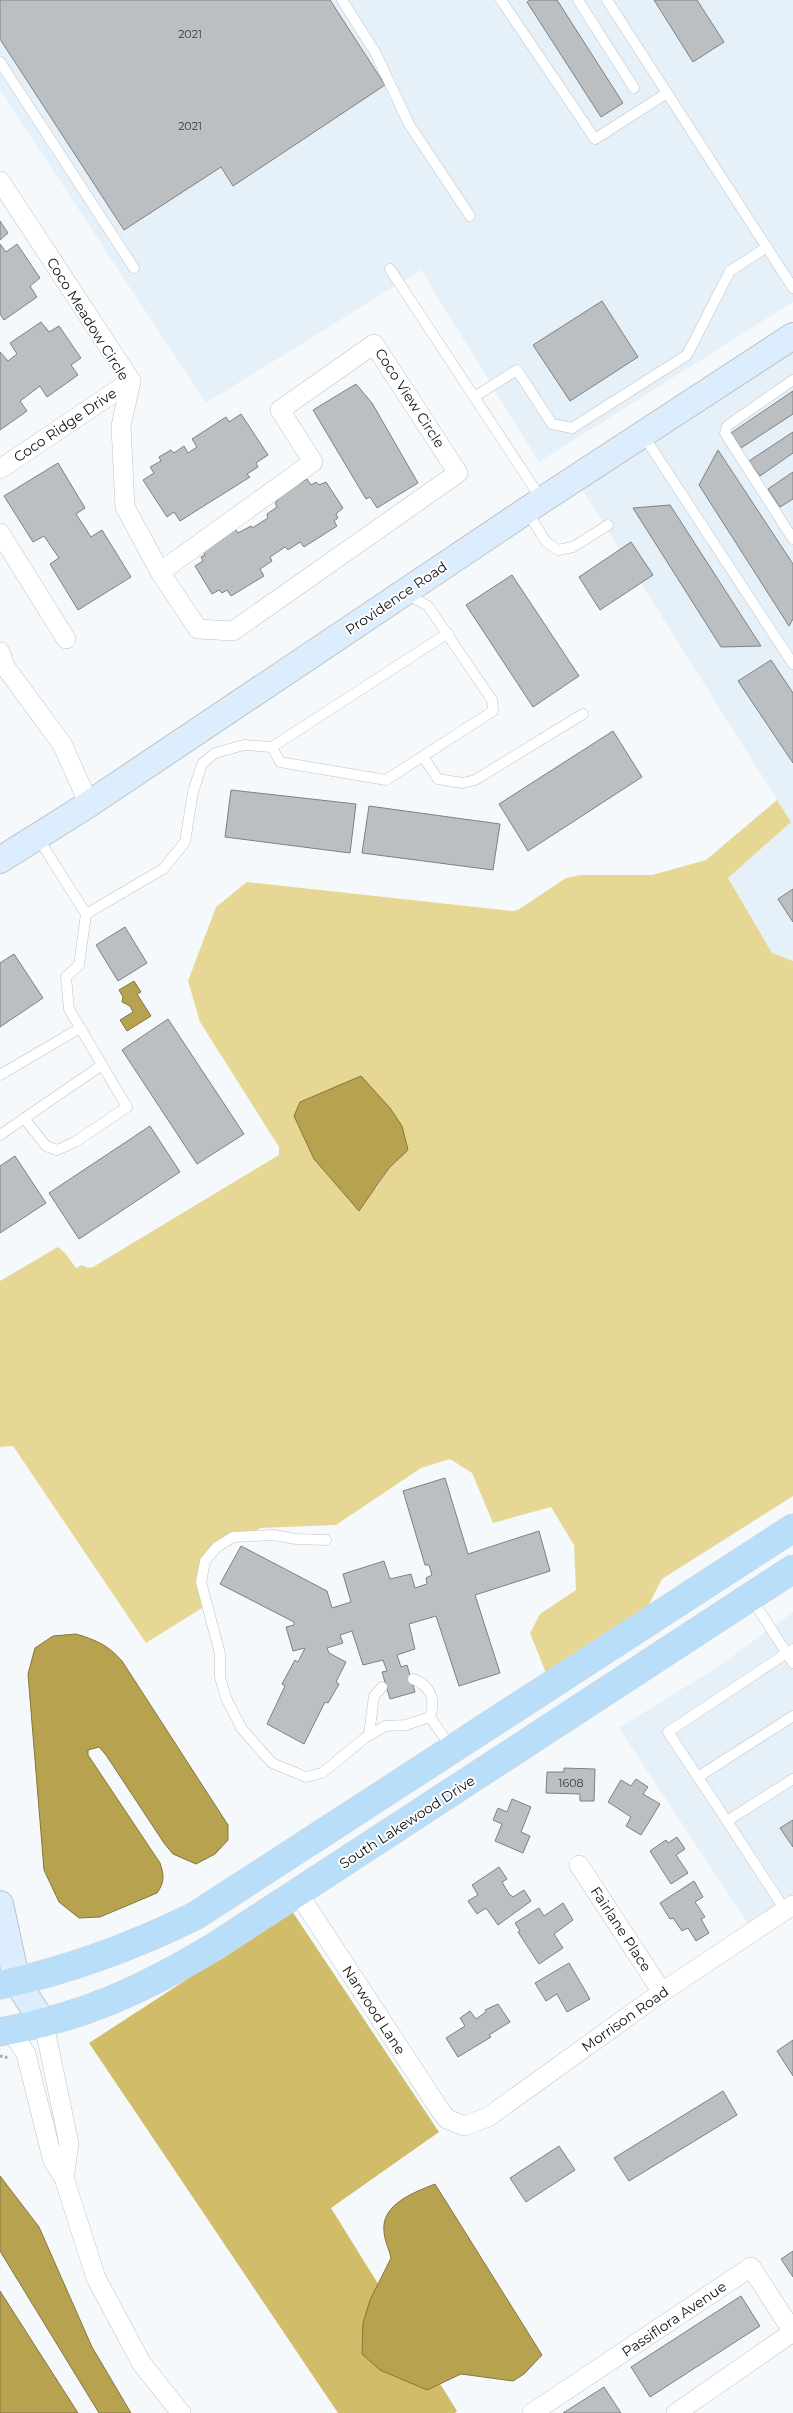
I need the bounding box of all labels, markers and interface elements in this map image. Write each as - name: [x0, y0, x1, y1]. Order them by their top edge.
- house number: 2021: [178, 27, 202, 41]
- house number: 2021: [178, 119, 202, 133]
- street label: Coco Meadow Circle: [43, 254, 133, 384]
- street label: Coco View Circle: [371, 345, 449, 451]
- street label: Coco Ridge Drive: [10, 384, 120, 466]
- street label: Providence Road: [342, 557, 450, 639]
- street label: South Lakewood Drive: [336, 1771, 478, 1873]
- house number: 1608: [559, 1776, 583, 1790]
- street label: Fairlane Place: [587, 1883, 655, 1975]
- street label: Narwood Lane: [338, 1962, 410, 2058]
- street label: Morrison Road: [578, 1982, 672, 2056]
- street label: Passiflora Avenue: [618, 2277, 730, 2361]

